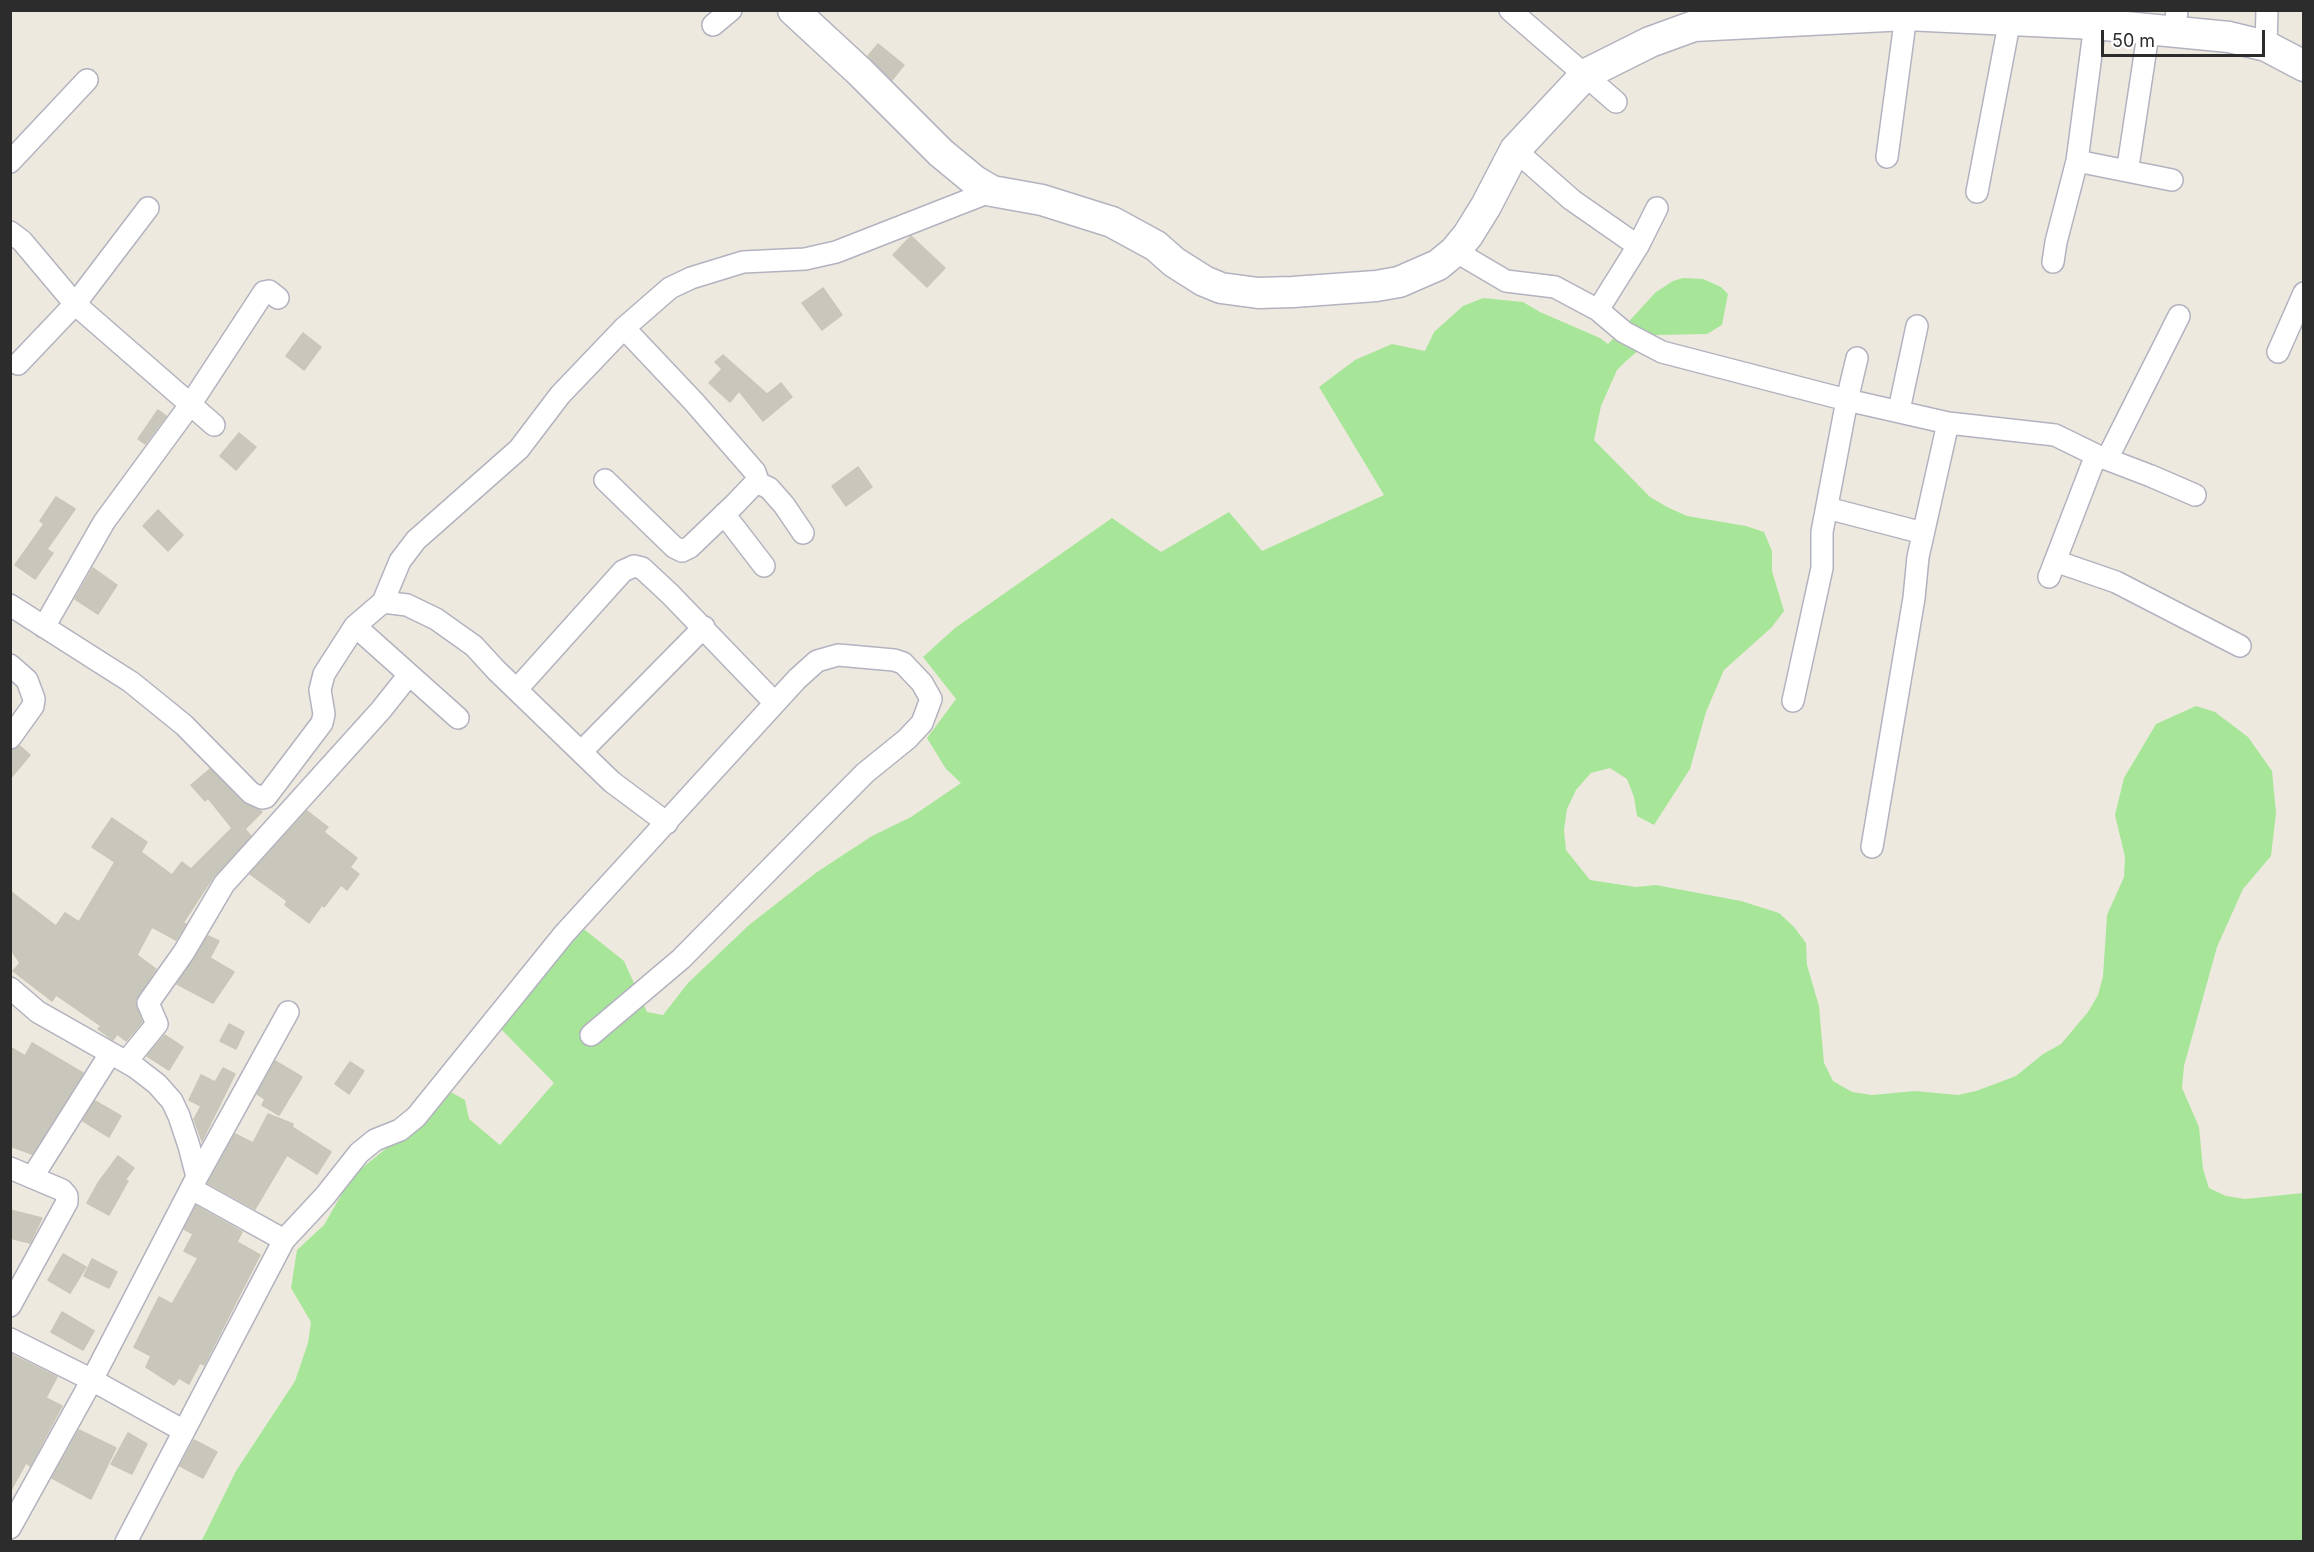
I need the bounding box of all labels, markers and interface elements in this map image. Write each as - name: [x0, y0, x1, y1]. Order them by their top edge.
- scale bar: [2104, 18, 2268, 56]
- text: 50 m: [2112, 30, 2155, 51]

